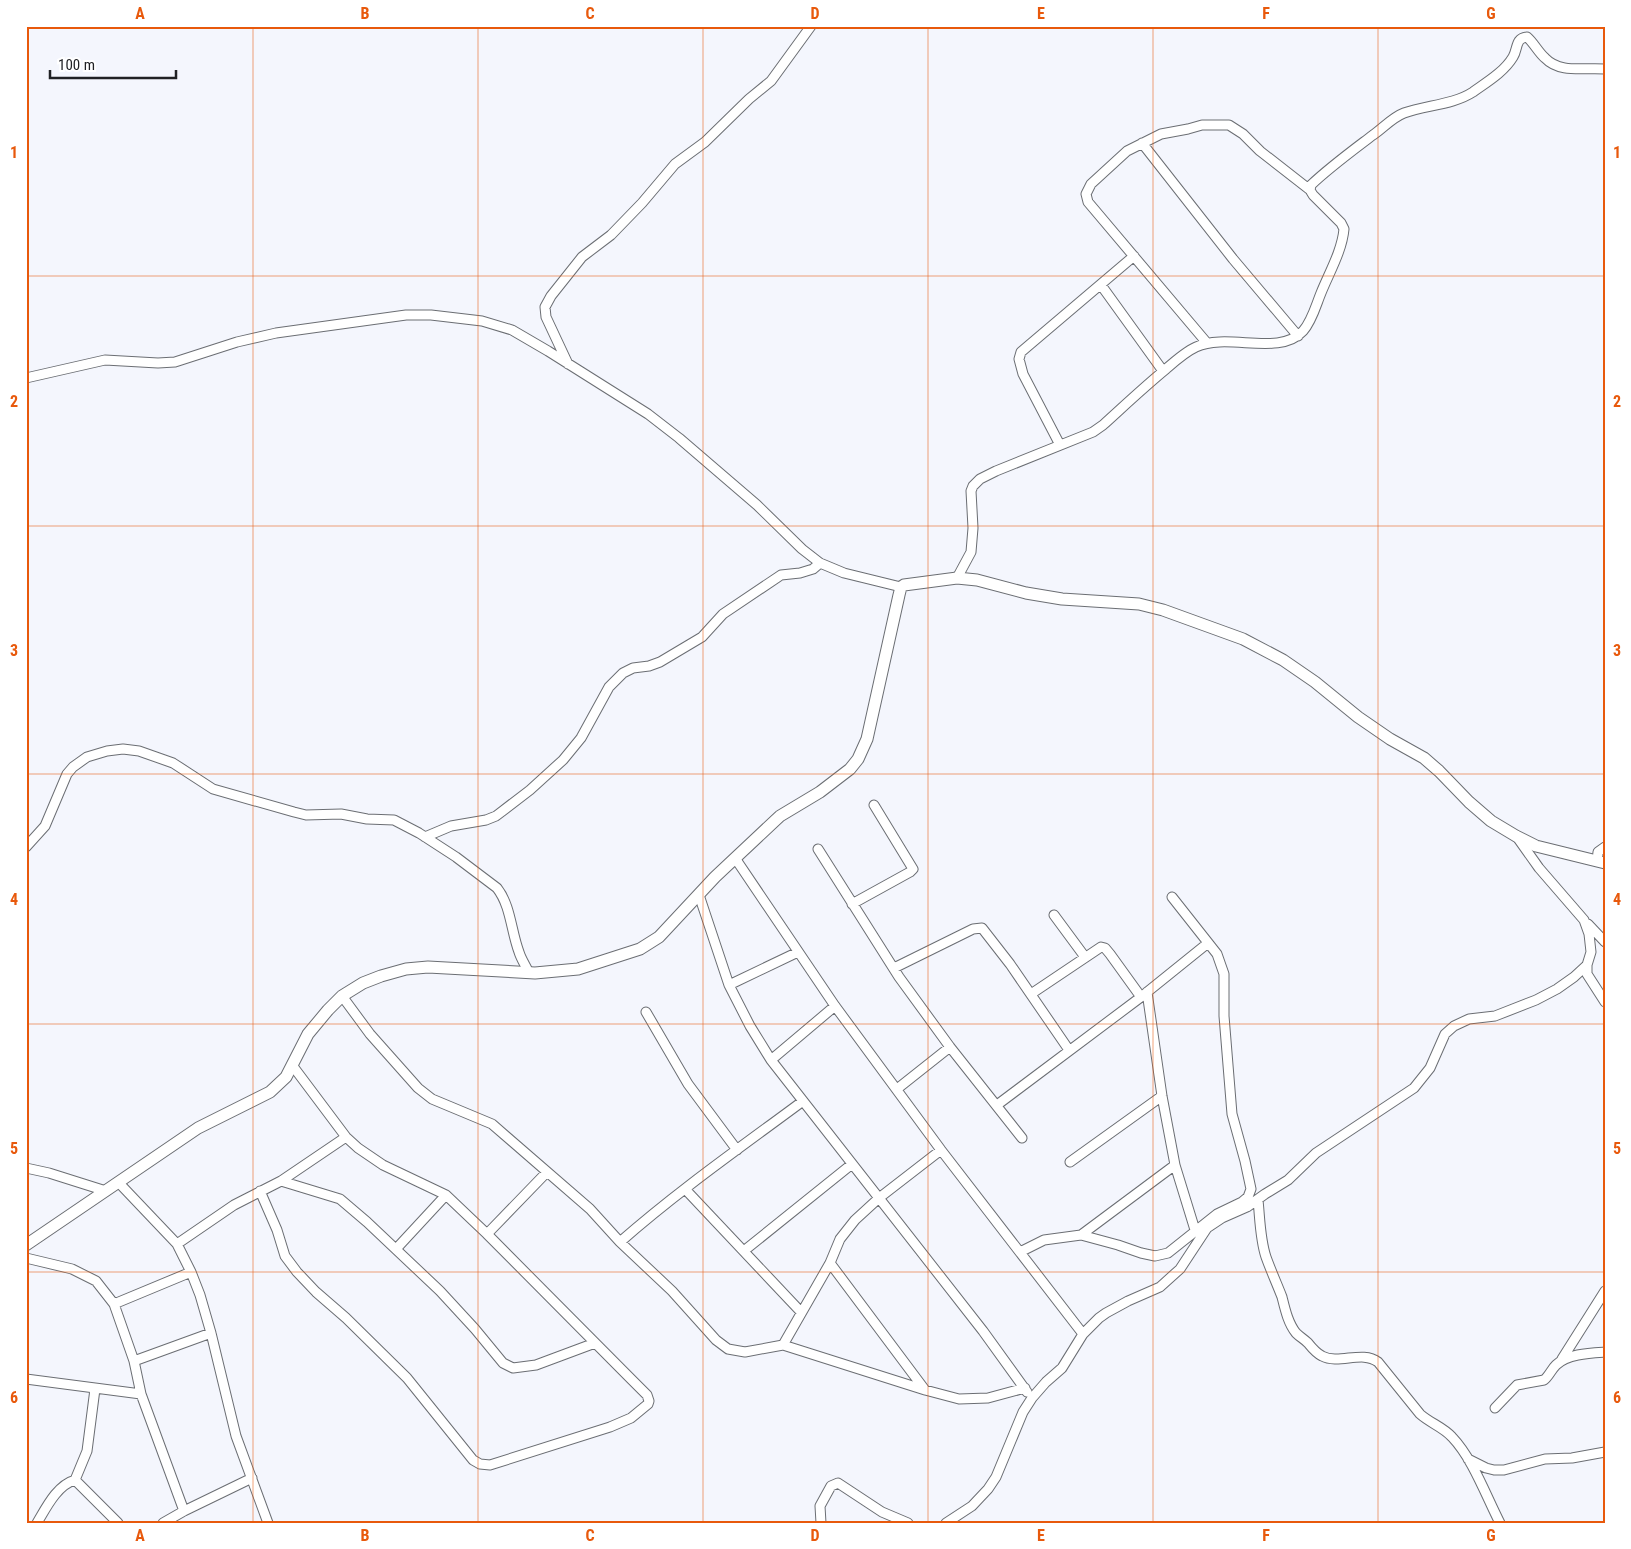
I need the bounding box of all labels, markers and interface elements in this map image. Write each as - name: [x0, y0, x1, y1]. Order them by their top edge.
- text: A: [135, 4, 145, 23]
- text: B: [361, 4, 370, 23]
- text: C: [585, 4, 595, 23]
- text: D: [810, 4, 820, 23]
- text: E: [1037, 4, 1045, 23]
- text: F: [1262, 4, 1270, 23]
- text: G: [1486, 4, 1496, 23]
- scale bar: [50, 48, 176, 80]
- text: 100 m: [58, 56, 95, 74]
- text: 1: [10, 143, 18, 162]
- text: 1: [1613, 143, 1621, 162]
- text: 2: [10, 392, 18, 411]
- text: 2: [1613, 392, 1621, 411]
- text: 3: [10, 641, 18, 660]
- text: 3: [1613, 641, 1621, 660]
- text: 4: [10, 890, 18, 909]
- text: 4: [1613, 890, 1621, 909]
- text: 5: [10, 1139, 18, 1158]
- text: 5: [1613, 1139, 1621, 1158]
- text: 6: [10, 1388, 18, 1407]
- text: 6: [1613, 1388, 1621, 1407]
- text: A: [135, 1526, 145, 1545]
- text: B: [361, 1526, 370, 1545]
- text: C: [585, 1526, 595, 1545]
- text: D: [810, 1526, 820, 1545]
- text: E: [1037, 1526, 1045, 1545]
- text: F: [1262, 1526, 1270, 1545]
- text: G: [1486, 1526, 1496, 1545]

